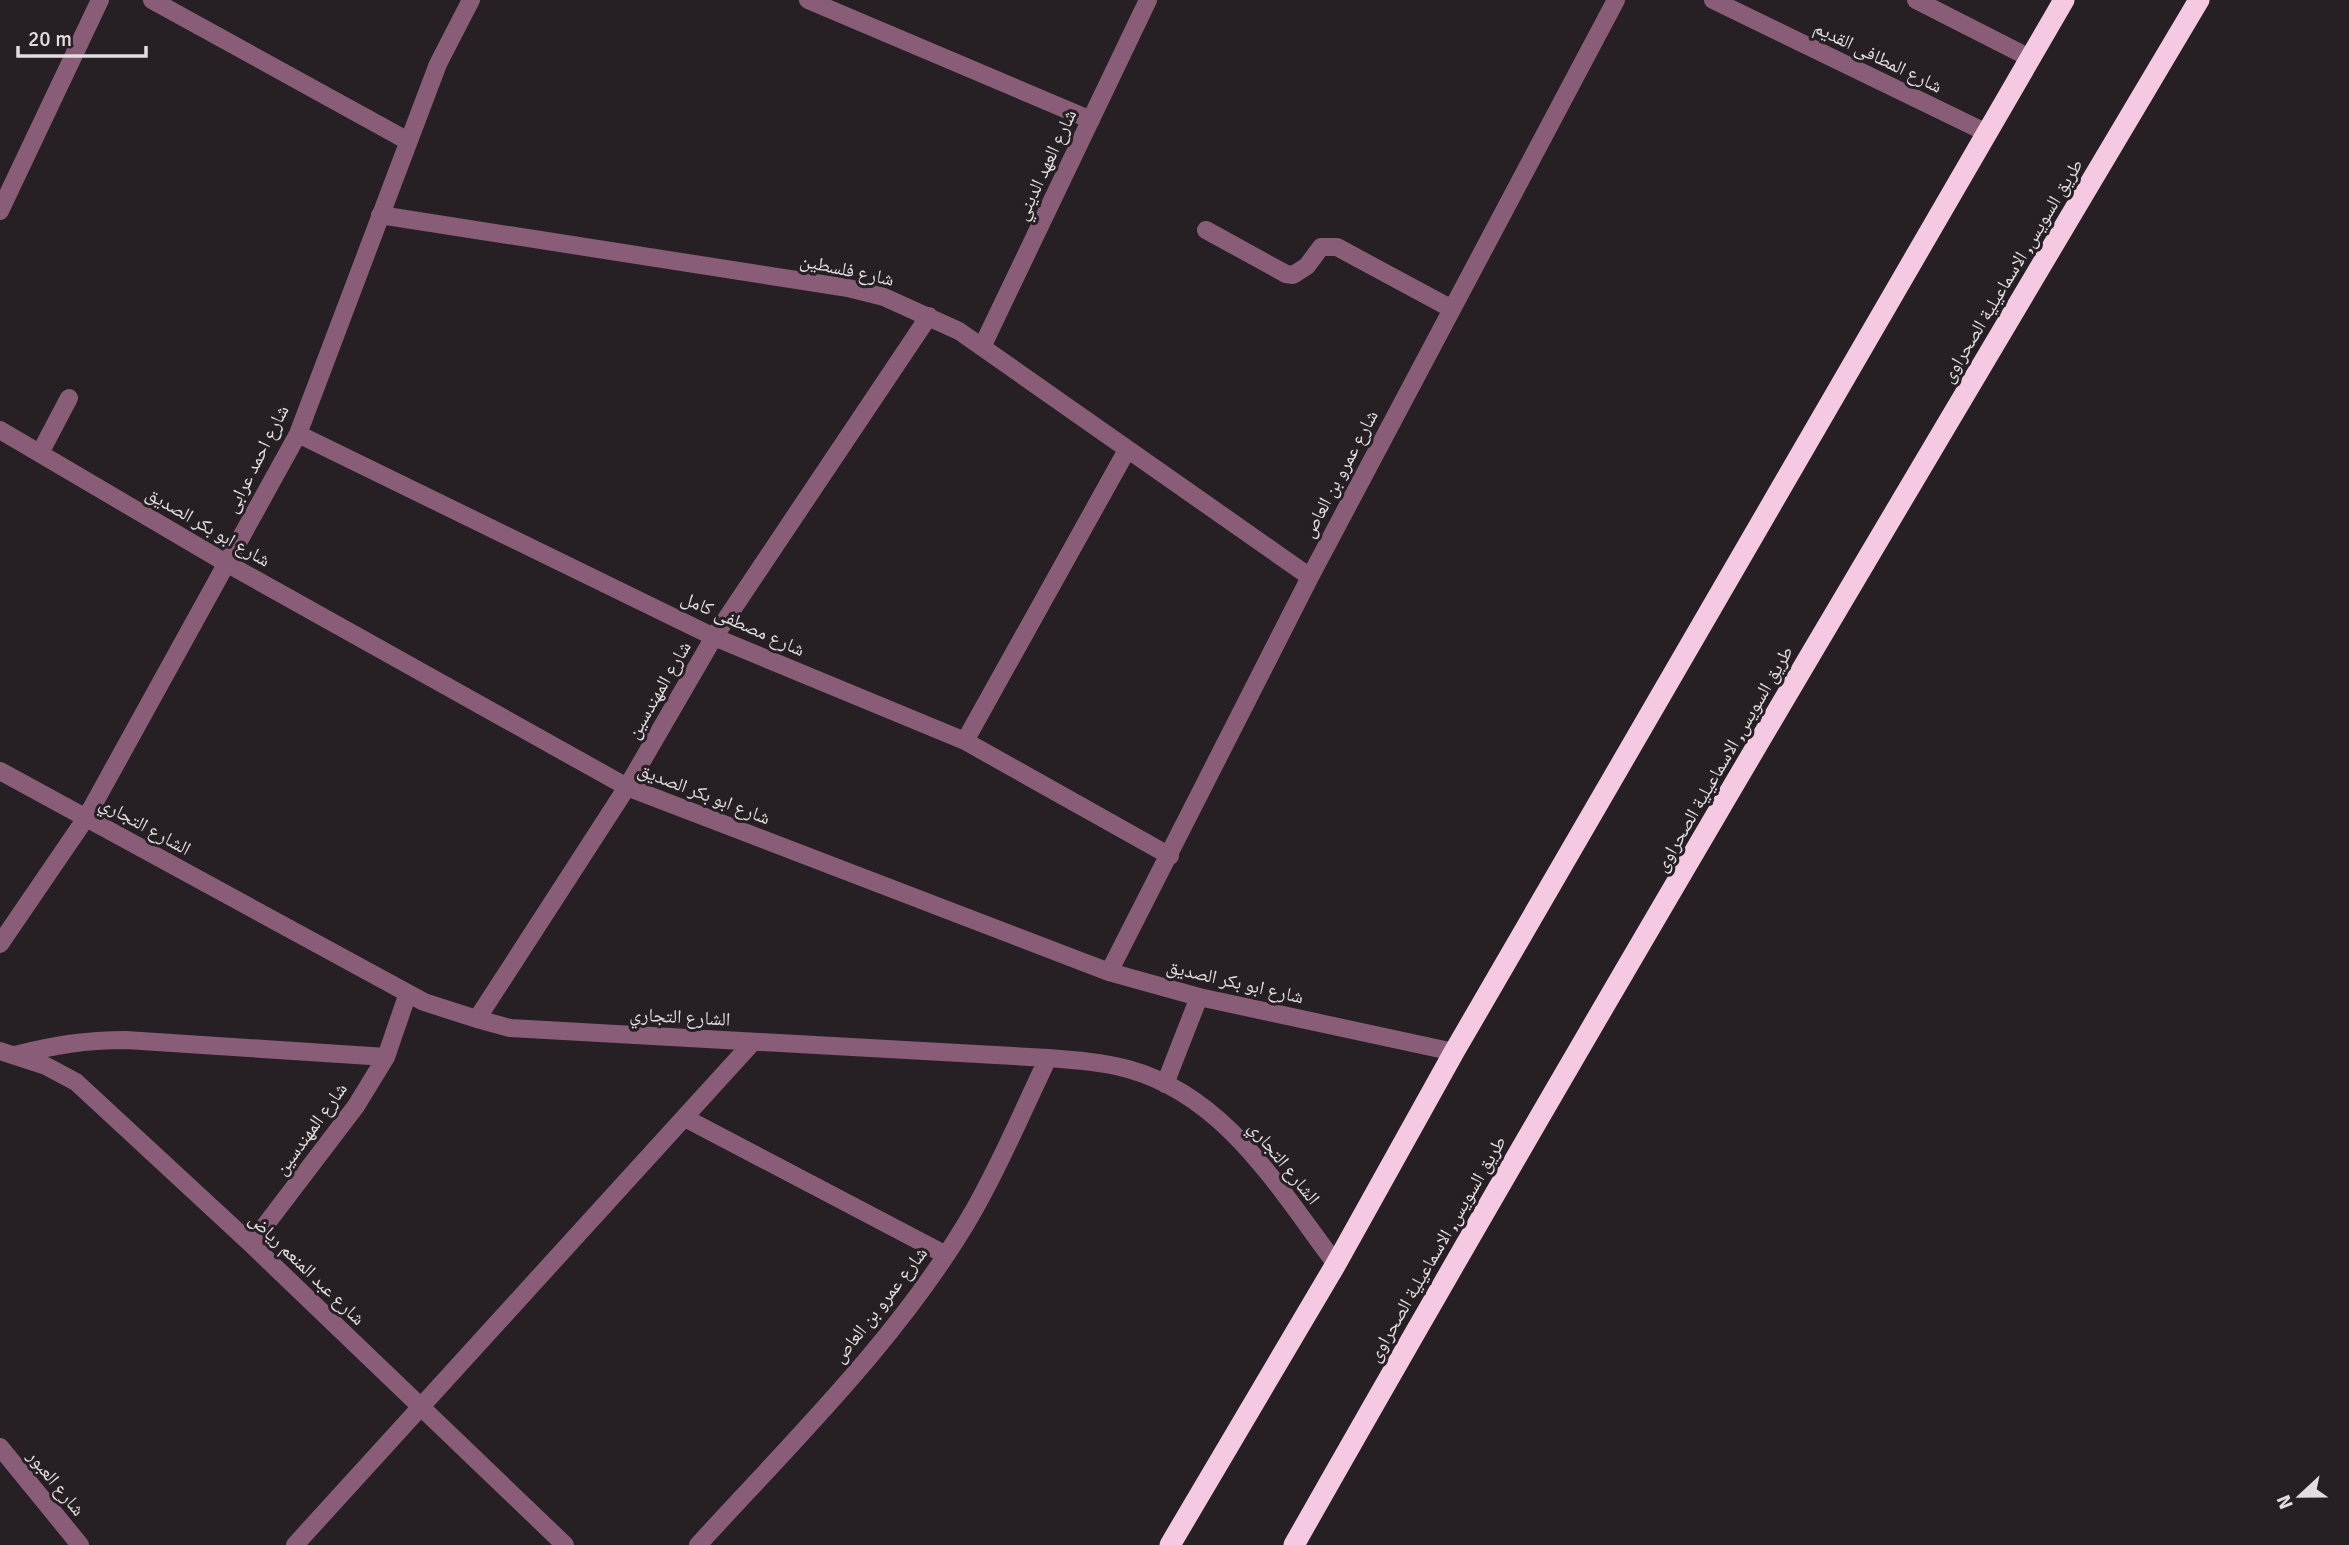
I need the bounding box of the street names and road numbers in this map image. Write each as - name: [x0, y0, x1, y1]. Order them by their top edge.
- street label: شارع المطافى القديم: [1810, 15, 1946, 99]
- street label: شارع العهد الديني: [1010, 106, 1085, 226]
- street label: طريق السويس, الاسماعيلية الصحراوى: [1935, 155, 2089, 387]
- street label: شارع فلسطين: [798, 248, 896, 292]
- street label: شارع احمد عرابى: [220, 401, 294, 517]
- street label: شارع عمرو بن العاص: [1296, 406, 1384, 542]
- street label: شارع ابو بكر الصديق: [141, 482, 275, 572]
- street label: شارع مصطفى كامل: [677, 586, 809, 662]
- street label: شارع المهندسين: [621, 637, 697, 743]
- street label: طريق السويس, الاسماعيلية الصحراوى: [1649, 642, 1799, 876]
- street label: شارع ابو بكر الصديق: [634, 758, 774, 830]
- street label: الشارع التجاري: [94, 791, 195, 863]
- street label: شارع ابو بكر الصديق: [1164, 955, 1306, 1009]
- street label: الشارع التجاري: [629, 1002, 731, 1034]
- street label: شارع المهندسين: [269, 1078, 353, 1180]
- street label: الشارع التجاري: [1241, 1116, 1325, 1212]
- street label: طريق السويس, الاسماعيلية الصحراوى: [1362, 1132, 1512, 1366]
- street label: شارع عبد المنعم رياض: [244, 1208, 370, 1330]
- street label: شارع عمرو بن العاص: [827, 1242, 933, 1368]
- street label: شارع العبور: [21, 1444, 90, 1521]

